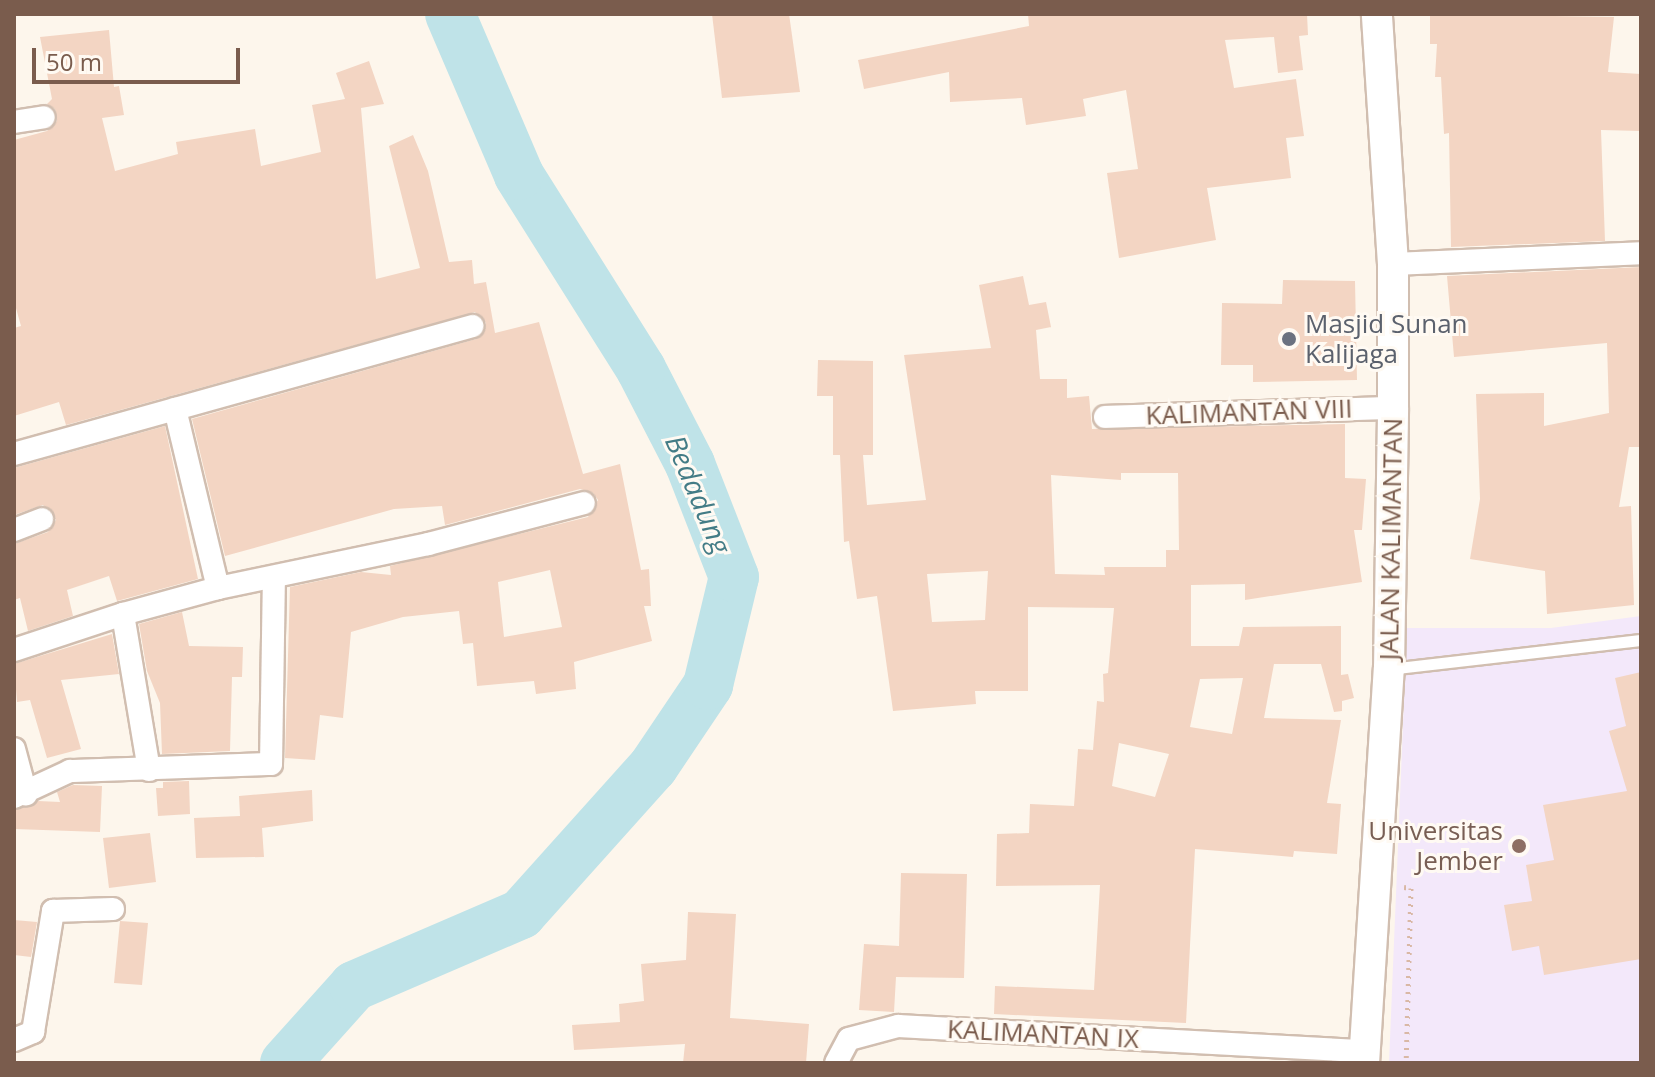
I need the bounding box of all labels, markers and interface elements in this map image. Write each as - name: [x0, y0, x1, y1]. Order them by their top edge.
- scale bar: [36, 32, 244, 82]
- text: 50 m: [46, 45, 102, 78]
- place label: Masjid Sunan Kalijaga: [1305, 308, 1468, 370]
- marker: Masjid Sunan Kalijaga: [1280, 330, 1298, 348]
- street label: KALIMANTAN VIII: [1145, 393, 1353, 431]
- street label: JALAN KALIMANTAN: [1373, 417, 1409, 661]
- water label: Bedadung: [659, 430, 739, 558]
- place label: Universitas Jember: [1368, 815, 1503, 876]
- marker: Universitas Jember: [1510, 837, 1528, 855]
- street label: KALIMANTAN IX: [946, 1013, 1140, 1055]

